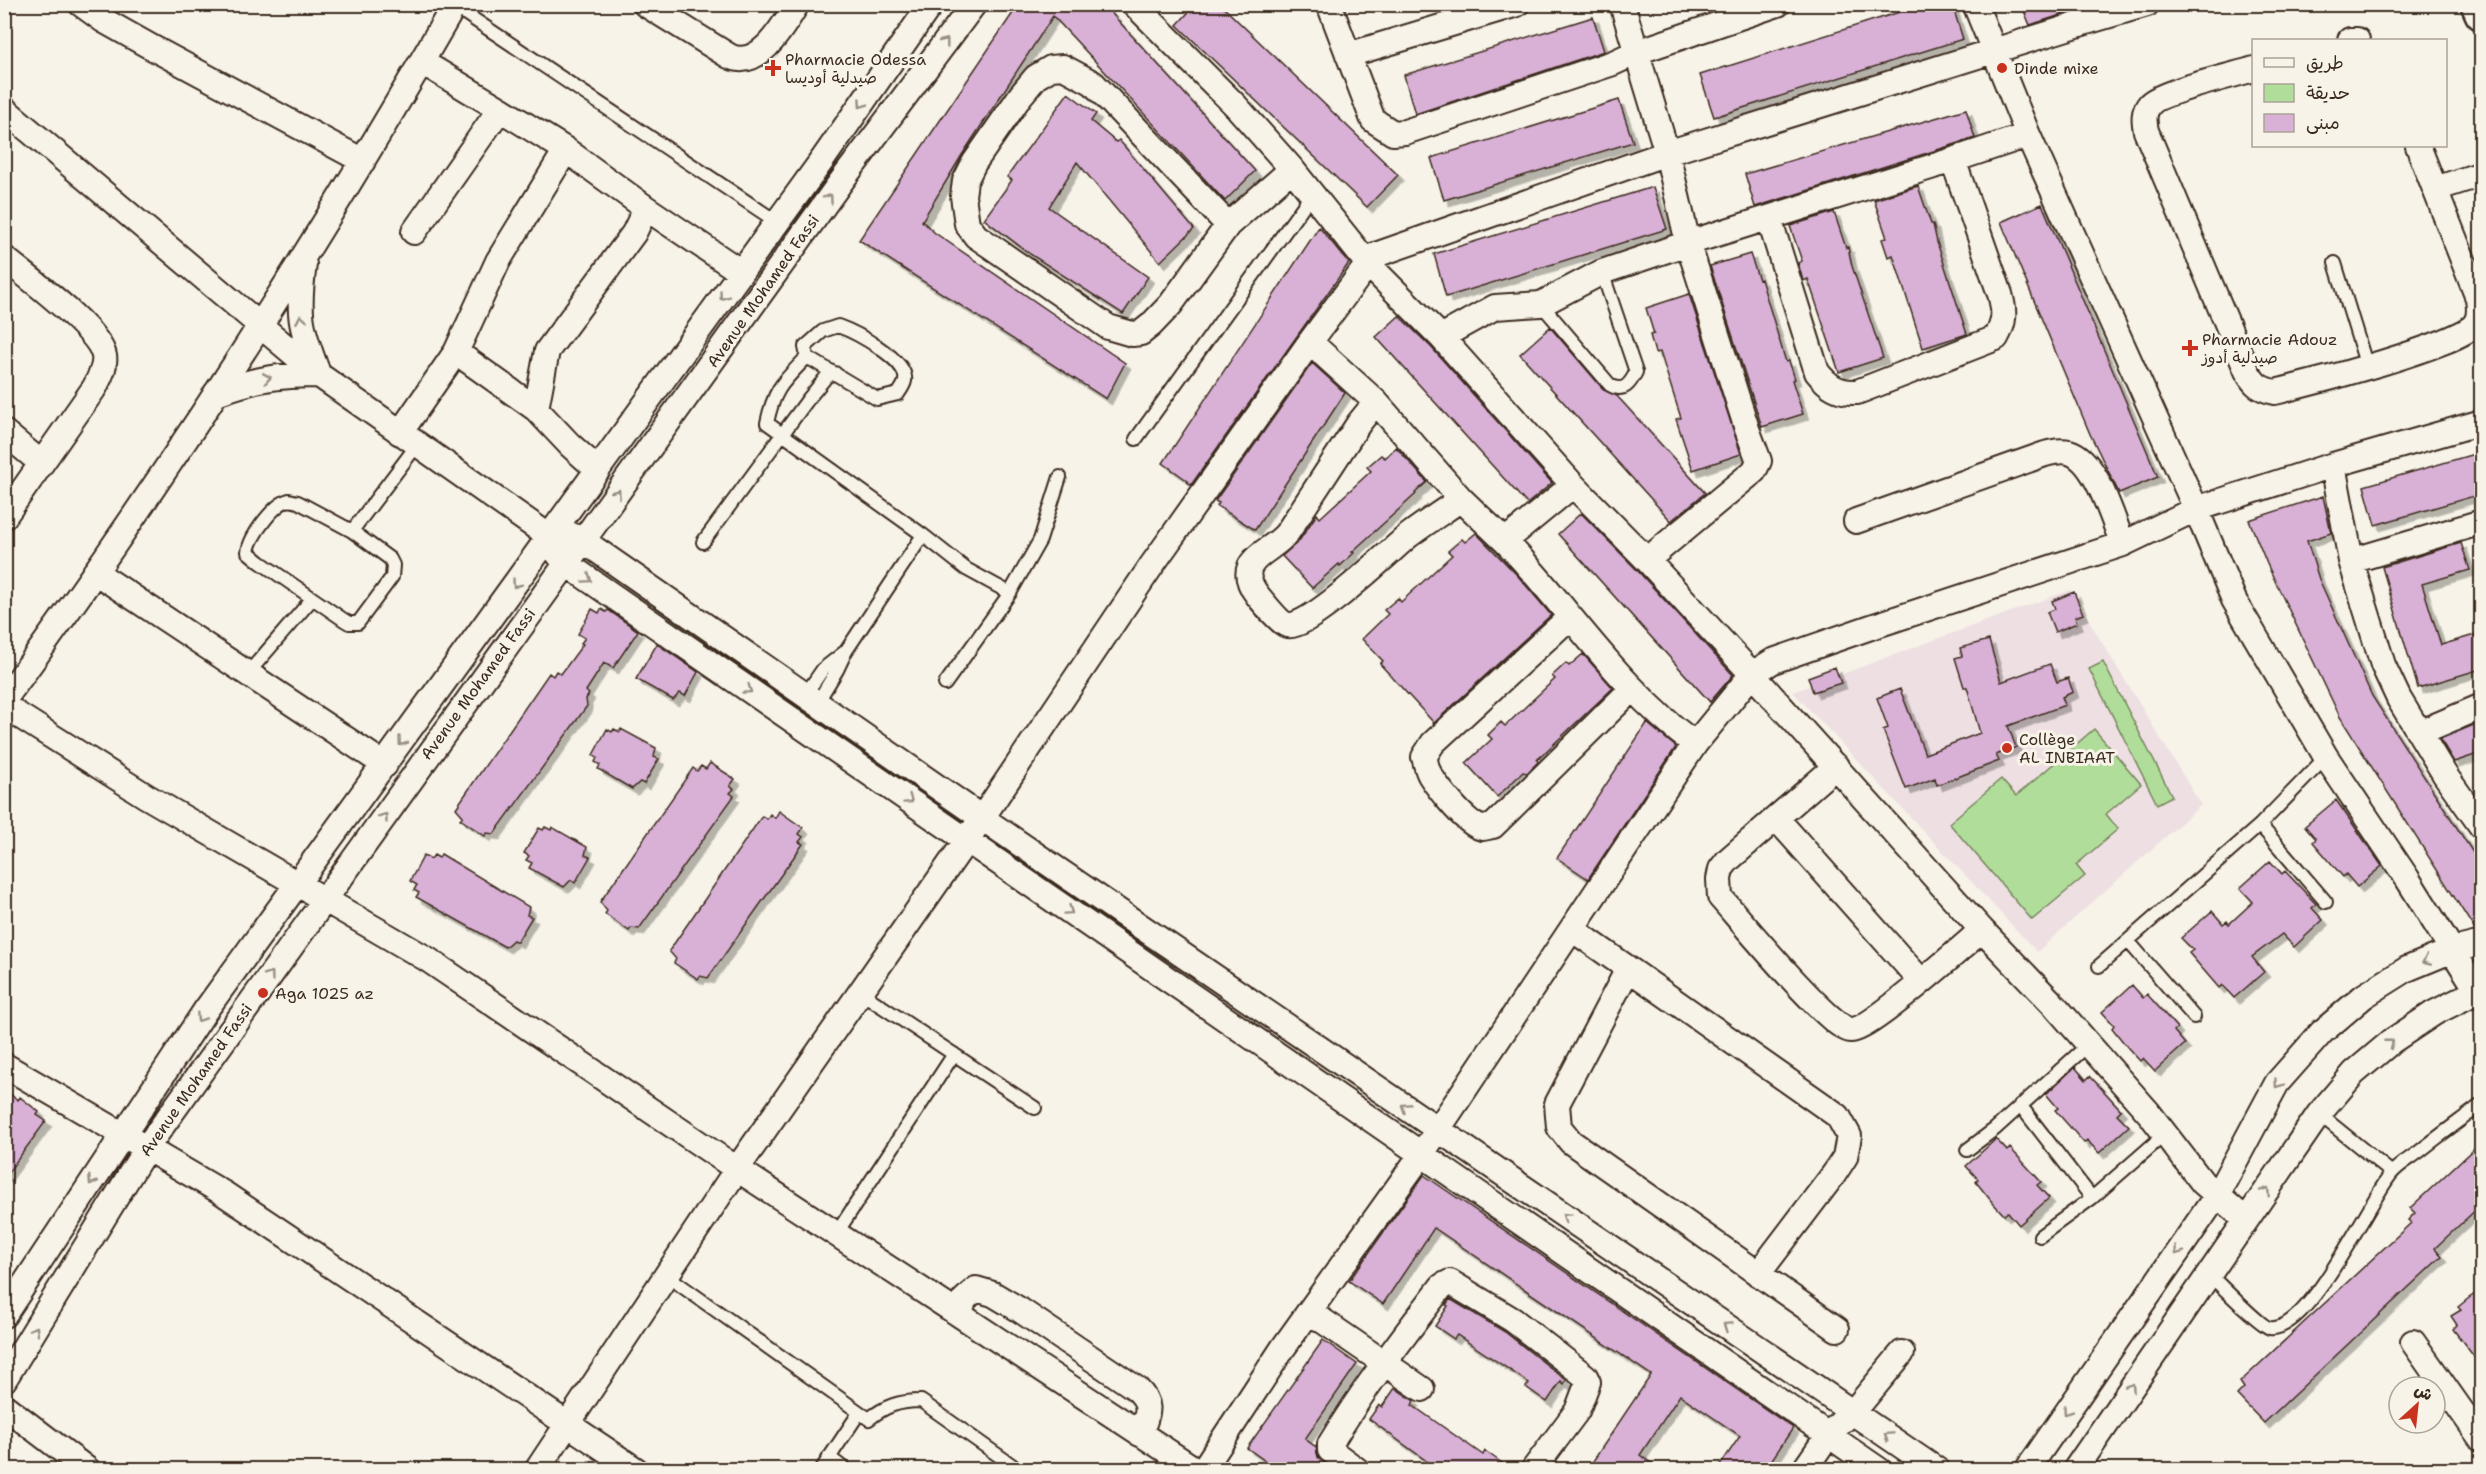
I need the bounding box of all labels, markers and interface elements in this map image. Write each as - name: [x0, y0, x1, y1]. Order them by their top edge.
- one-way arrow: [938, 37, 949, 48]
- legend: [2252, 39, 2447, 147]
- place label: Pharmacie Odessa صيدلية أوديسا: [785, 49, 926, 88]
- text: طريق: [2306, 51, 2344, 75]
- place label: Dinde mixe: [2014, 58, 2099, 79]
- marker: Pharmacie Odessa صيدلية أوديسا: [766, 61, 780, 75]
- marker: Dinde mixe: [1995, 61, 2009, 75]
- text: حديقة: [2306, 81, 2350, 105]
- one-way arrow: [858, 97, 869, 108]
- text: مبنى: [2306, 111, 2340, 135]
- one-way arrow: [822, 194, 833, 205]
- street label: Avenue Mohamed Fassi: [702, 210, 824, 372]
- one-way arrow: [719, 290, 730, 301]
- one-way arrow: [295, 315, 308, 325]
- place label: Pharmacie Adouz صيدلية أدوز: [2200, 329, 2337, 368]
- marker: Pharmacie Adouz صيدلية أدوز: [2183, 341, 2197, 355]
- one-way arrow: [262, 372, 271, 384]
- one-way arrow: [610, 488, 621, 499]
- one-way arrow: [581, 572, 592, 583]
- one-way arrow: [512, 578, 523, 589]
- street label: Avenue Mohamed Fassi: [416, 604, 540, 764]
- one-way arrow: [742, 682, 753, 693]
- place label: Collège AL INBIAAT: [2019, 729, 2115, 768]
- one-way arrow: [398, 736, 409, 747]
- marker: Collège AL INBIAAT: [2000, 741, 2014, 755]
- one-way arrow: [902, 793, 913, 804]
- one-way arrow: [377, 812, 388, 823]
- one-way arrow: [1062, 904, 1073, 915]
- one-way arrow: [2421, 954, 2432, 966]
- one-way arrow: [263, 971, 274, 982]
- place label: Aga 1025 az: [275, 983, 374, 1004]
- marker: Aga 1025 az: [256, 986, 270, 1000]
- street label: Avenue Mohamed Fassi: [135, 999, 257, 1161]
- one-way arrow: [196, 1012, 207, 1023]
- one-way arrow: [2384, 1039, 2395, 1050]
- one-way arrow: [2274, 1078, 2285, 1089]
- one-way arrow: [1401, 1103, 1412, 1114]
- one-way arrow: [87, 1175, 99, 1185]
- one-way arrow: [2259, 1187, 2270, 1198]
- one-way arrow: [1562, 1213, 1573, 1224]
- one-way arrow: [2174, 1244, 2185, 1255]
- one-way arrow: [1723, 1323, 1734, 1334]
- one-way arrow: [28, 1326, 40, 1336]
- north arrow: [2387, 1375, 2447, 1435]
- text: ش: [2411, 1379, 2436, 1405]
- one-way arrow: [2124, 1382, 2135, 1393]
- one-way arrow: [2063, 1405, 2074, 1416]
- one-way arrow: [1884, 1432, 1895, 1443]

